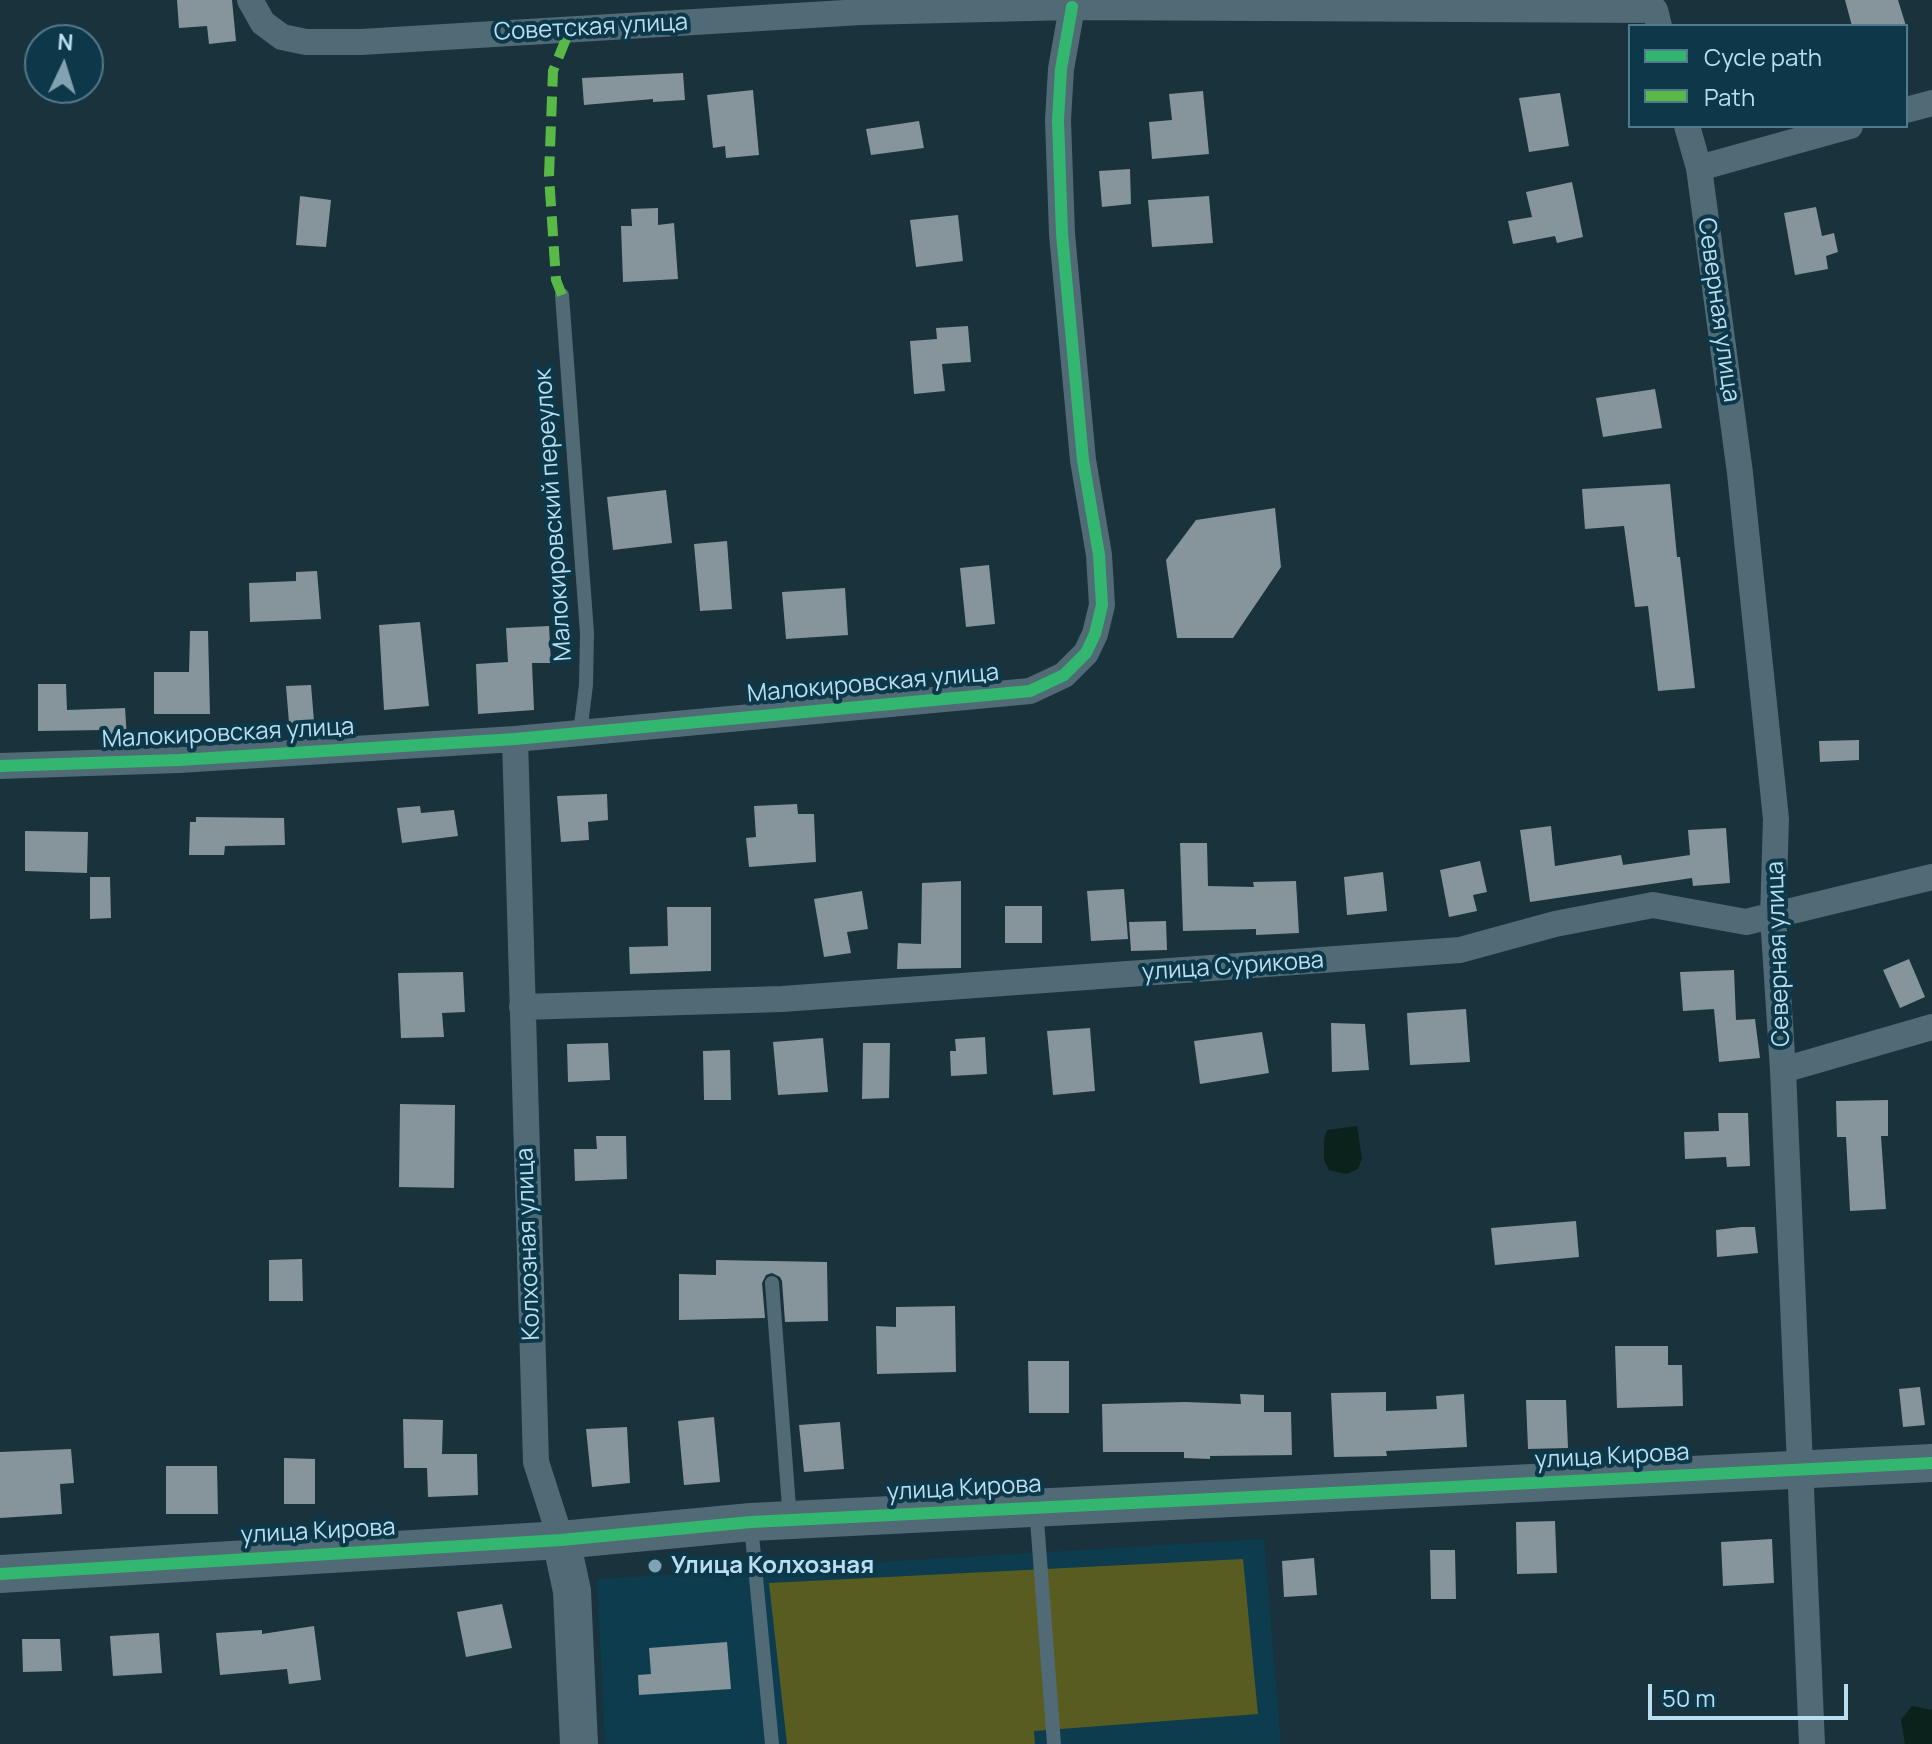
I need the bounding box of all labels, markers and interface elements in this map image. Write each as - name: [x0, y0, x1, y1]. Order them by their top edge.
- street label: Советская улица: [493, 9, 689, 47]
- north arrow: [24, 24, 104, 104]
- legend: [1628, 24, 1908, 128]
- text: N: [57, 27, 74, 58]
- text: Cycle path: [1704, 40, 1822, 73]
- text: Path: [1704, 80, 1755, 113]
- street label: Северная улица: [1691, 216, 1745, 404]
- street label: Малокировский переулок: [529, 368, 579, 662]
- street label: Малокировская улица: [746, 659, 1000, 709]
- street label: Малокировская улица: [101, 713, 355, 755]
- street label: Северная улица: [1761, 861, 1797, 1047]
- street label: улица Сурикова: [1141, 946, 1325, 988]
- street label: Колхозная улица: [511, 1147, 547, 1341]
- street label: улица Кирова: [1534, 1439, 1690, 1475]
- street label: улица Кирова: [886, 1471, 1042, 1507]
- street label: улица Кирова: [240, 1514, 396, 1550]
- place label: Улица Колхозная: [671, 1552, 874, 1580]
- marker: Улица Колхозная: [646, 1557, 664, 1575]
- scale bar: [1652, 1668, 1852, 1718]
- text: 50 m: [1662, 1681, 1716, 1714]

